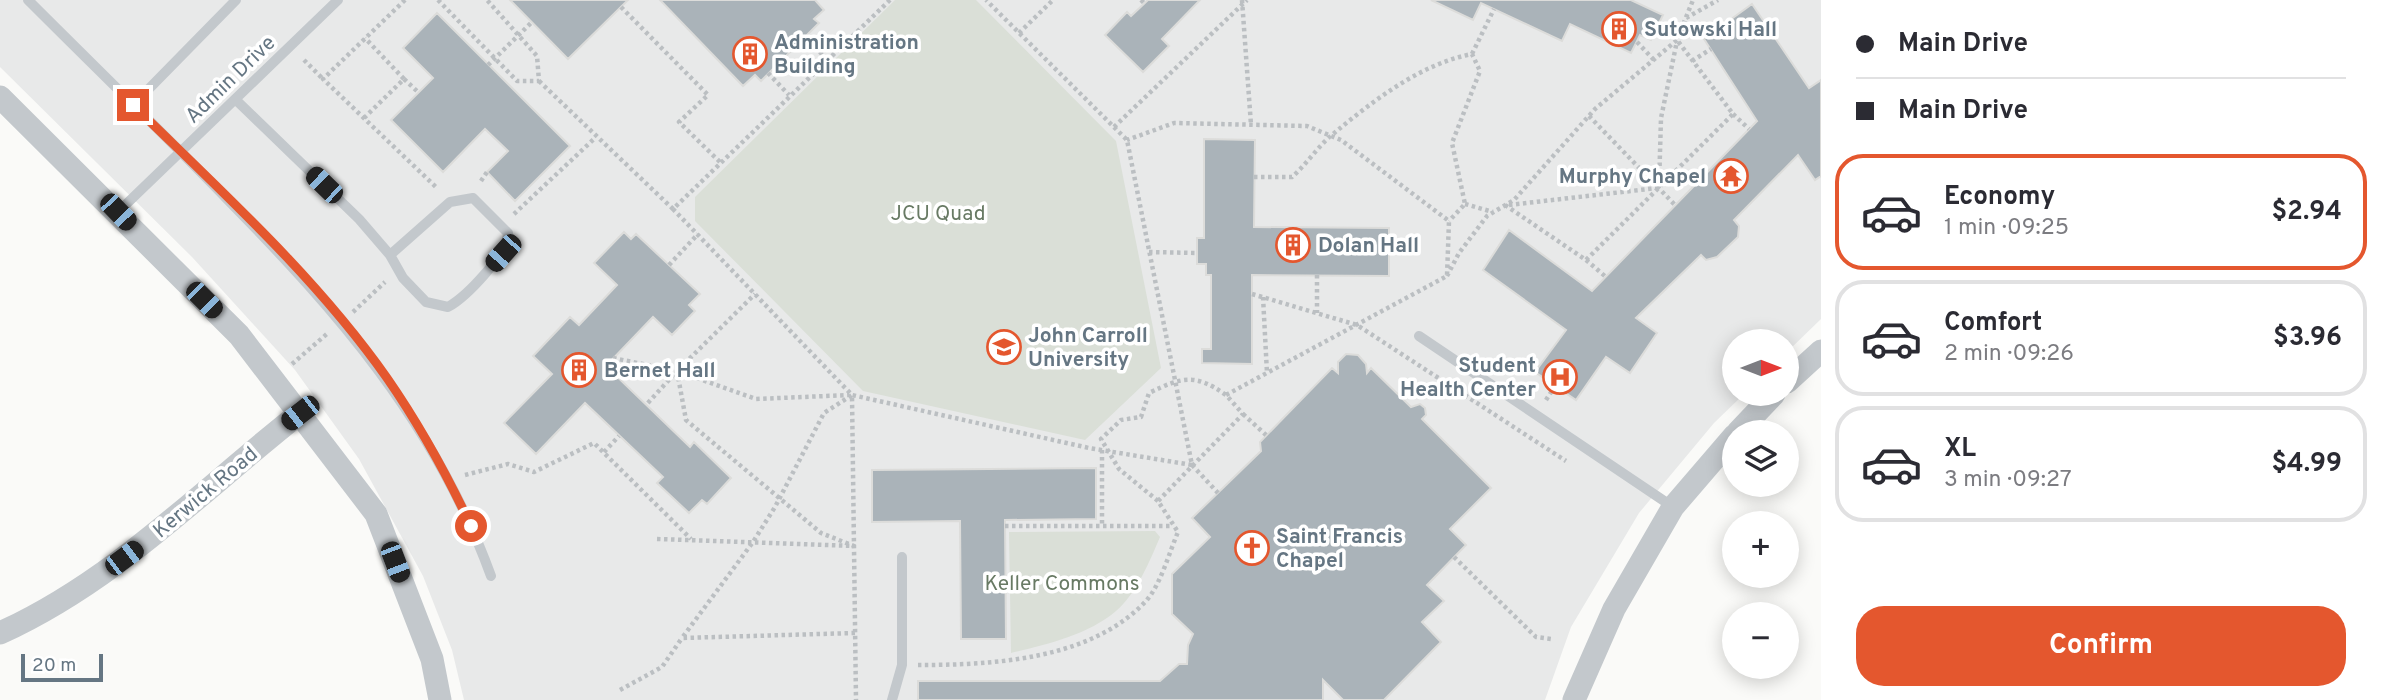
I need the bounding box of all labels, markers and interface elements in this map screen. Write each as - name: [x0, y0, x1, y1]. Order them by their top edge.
- building icon: Sutowski Hall: [1600, 10, 1638, 48]
- place label: Sutowski Hall: [1644, 17, 1777, 44]
- text: Main Drive: [1898, 28, 2028, 61]
- street label: Admin Drive: [180, 30, 282, 130]
- place label: Administration Building: [774, 30, 919, 81]
- building icon: Administration Building: [731, 35, 769, 73]
- route end: [117, 89, 149, 121]
- text: Main Drive: [1898, 95, 2028, 128]
- temple icon: Murphy Chapel: [1712, 157, 1750, 195]
- car: [302, 163, 347, 207]
- place label: Murphy Chapel: [1559, 164, 1706, 191]
- icon: car: [1860, 181, 1923, 244]
- text: Economy: [1944, 181, 2055, 214]
- car: [96, 190, 141, 234]
- text: $2.94: [2271, 196, 2342, 229]
- park label: JCU Quad: [891, 201, 985, 228]
- text: 1 min · 09:25: [1944, 214, 2069, 243]
- building icon: Dolan Hall: [1274, 226, 1312, 264]
- car: [482, 230, 525, 276]
- place label: Dolan Hall: [1318, 233, 1419, 260]
- car: [182, 278, 227, 322]
- icon: car: [1860, 307, 1923, 370]
- text: Comfort: [1944, 307, 2042, 340]
- text: $3.96: [2273, 322, 2342, 355]
- place label: John Carroll University: [1028, 323, 1148, 374]
- school or university icon: John Carroll University: [985, 328, 1023, 366]
- north arrow: [1722, 329, 1799, 406]
- map controls: [1722, 329, 1799, 679]
- text: 2 min · 09:26: [1944, 340, 2074, 369]
- building icon: Bernet Hall: [560, 351, 598, 389]
- place label: Student Health Center: [1400, 353, 1536, 404]
- place label: Bernet Hall: [604, 358, 716, 385]
- hospital icon: Student Health Center: [1541, 358, 1579, 396]
- car: [277, 392, 324, 434]
- button: layers: [1722, 420, 1799, 497]
- icon: car: [1860, 433, 1923, 496]
- text: XL: [1944, 433, 1976, 466]
- street label: Kerwick Road: [148, 441, 264, 545]
- text: $4.99: [2271, 448, 2342, 481]
- text: 3 min · 09:27: [1944, 466, 2072, 495]
- route start: [455, 510, 487, 542]
- button: +: [1722, 511, 1799, 588]
- place label: Saint Francis Chapel: [1276, 524, 1403, 575]
- church icon: Saint Francis Chapel: [1233, 529, 1271, 567]
- car: [101, 537, 148, 579]
- car: [378, 539, 413, 585]
- park label: Keller Commons: [984, 571, 1140, 598]
- button: −: [1722, 602, 1799, 679]
- button: Confirm: [1856, 606, 2346, 686]
- scale bar: [21, 651, 103, 683]
- text: 20 m: [32, 654, 76, 678]

